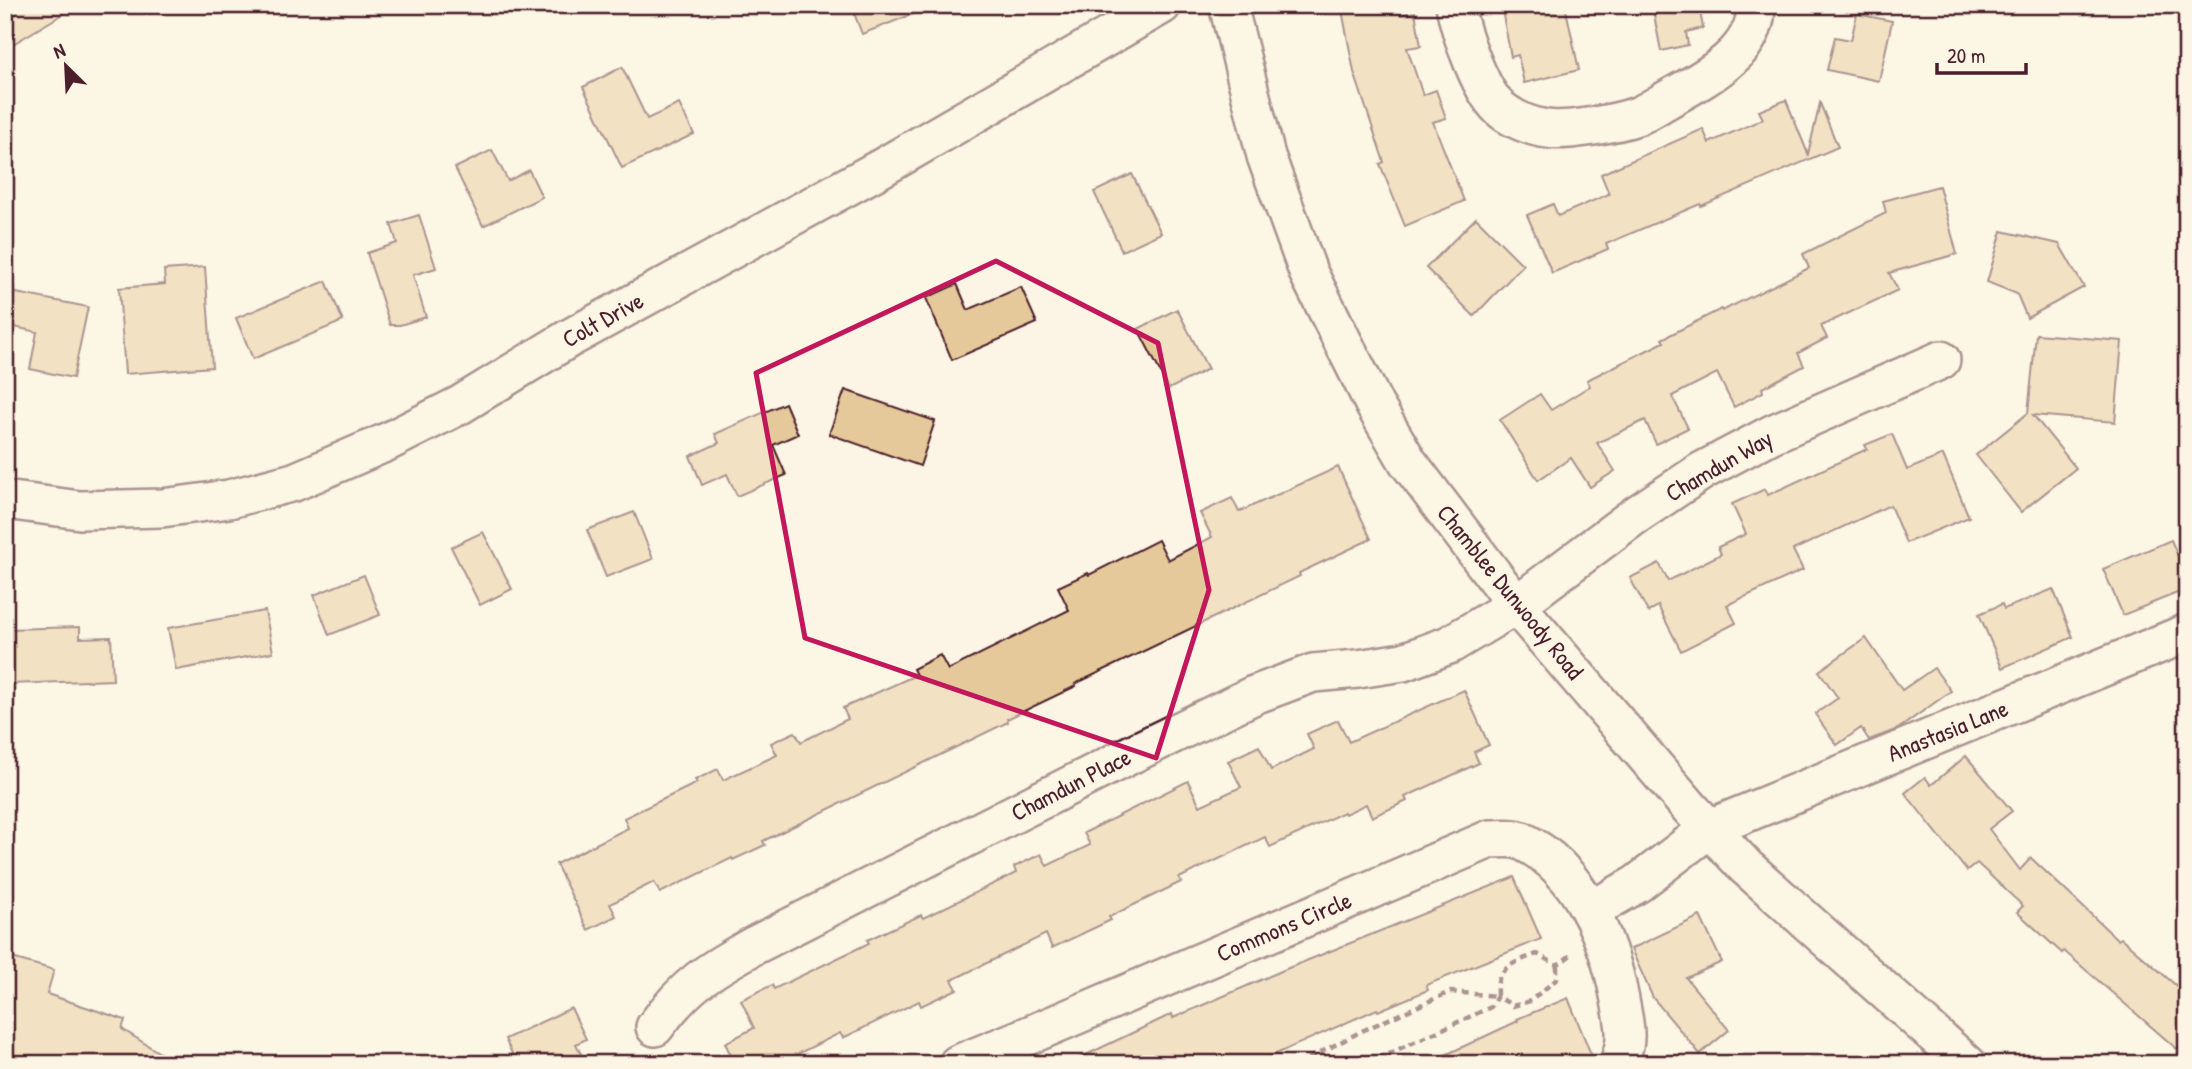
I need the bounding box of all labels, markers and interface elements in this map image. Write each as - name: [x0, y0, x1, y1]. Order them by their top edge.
- north arrow: [32, 32, 102, 102]
- scale bar: [1937, 32, 2026, 76]
- text: N: [49, 37, 69, 64]
- text: 20 m: [1947, 41, 1985, 70]
- street label: Colt Drive: [556, 284, 649, 354]
- street label: Chamdun Way: [1659, 422, 1778, 509]
- street label: Chamblee Dunwoody Road: [1430, 497, 1591, 686]
- street label: Anastasia Lane: [1883, 691, 2013, 769]
- street label: Chamdun Place: [1005, 740, 1136, 828]
- street label: Commons Circle: [1211, 883, 1356, 969]

